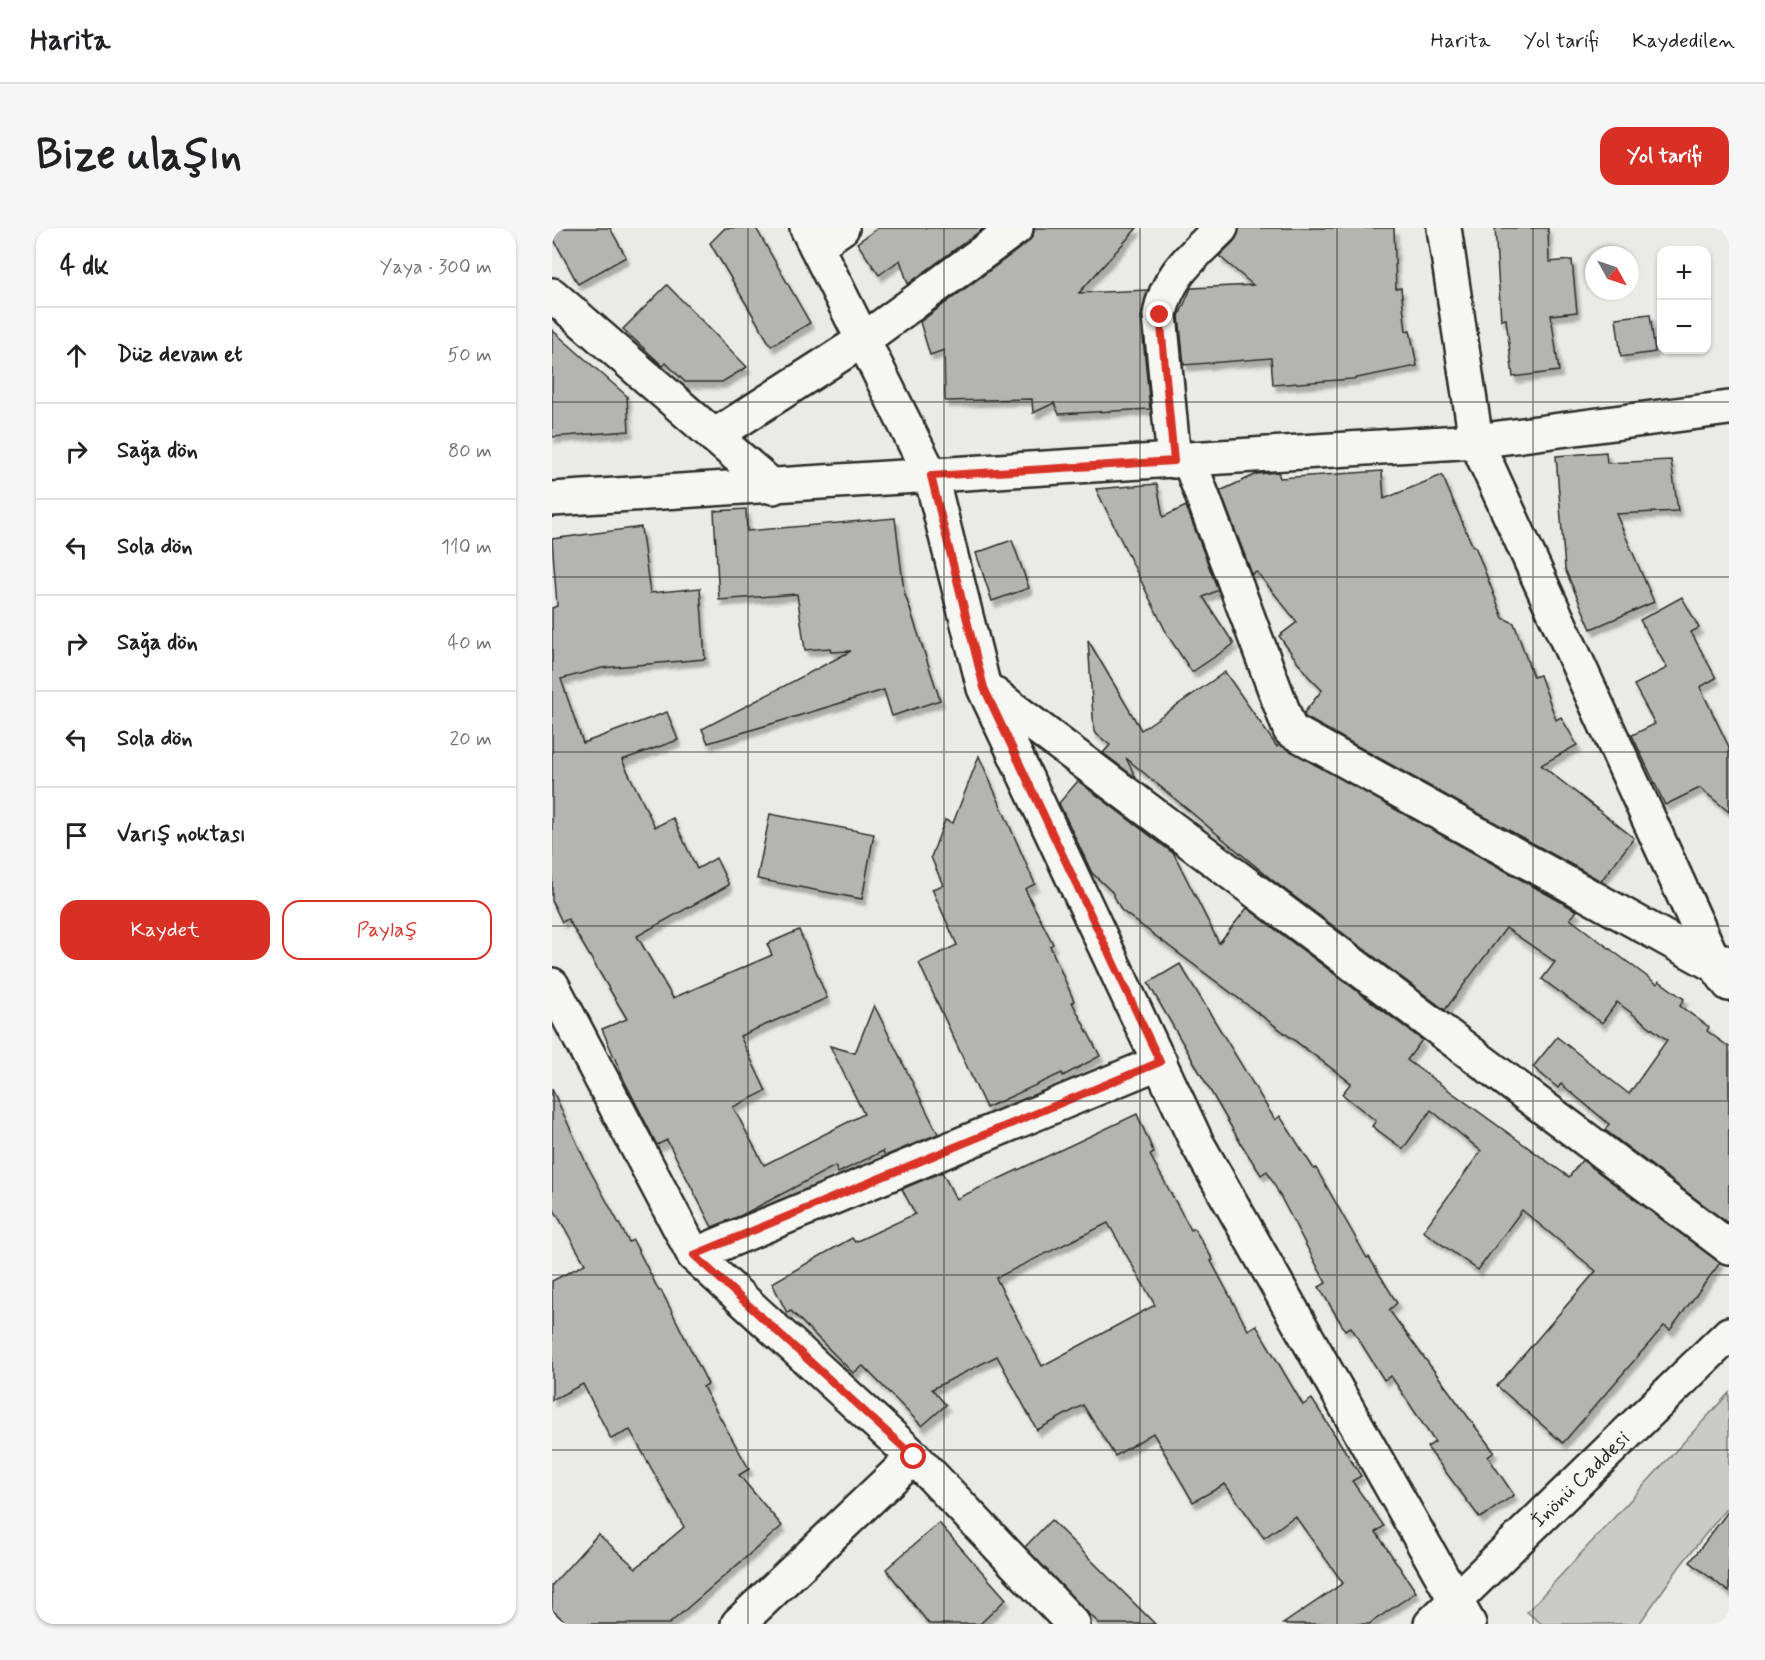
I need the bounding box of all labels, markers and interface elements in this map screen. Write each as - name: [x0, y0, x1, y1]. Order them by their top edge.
- text: Harita: [30, 23, 110, 60]
- text: Harita: [1430, 27, 1491, 55]
- text: Yol tarifi: [1524, 27, 1599, 55]
- text: Kaydedilen: [1632, 27, 1735, 55]
- button: Yol tarifi: [1600, 127, 1729, 185]
- text: Bize ulaşın: [36, 129, 242, 184]
- north arrow: [1585, 246, 1639, 300]
- map controls: [1657, 246, 1711, 354]
- button: +: [1657, 246, 1711, 300]
- text: 4 dk: [60, 250, 109, 284]
- text: Yaya · 300 m: [380, 254, 492, 281]
- button: −: [1657, 300, 1711, 354]
- route end: [1146, 301, 1172, 327]
- icon: ahead: [60, 339, 93, 372]
- text: Düz devam et: [117, 341, 242, 369]
- text: 50 m: [447, 342, 492, 369]
- icon: right: [60, 435, 93, 468]
- text: Sağa dön: [117, 437, 198, 465]
- text: 80 m: [448, 438, 492, 465]
- icon: left: [60, 531, 93, 564]
- text: Sola dön: [117, 533, 193, 561]
- text: 110 m: [441, 534, 492, 561]
- icon: right: [60, 627, 93, 660]
- text: Sağa dön: [117, 629, 198, 657]
- text: 40 m: [448, 630, 492, 657]
- icon: left: [60, 723, 93, 756]
- text: Sola dön: [117, 725, 193, 753]
- text: 20 m: [449, 726, 492, 753]
- icon: arrive: [60, 819, 93, 852]
- text: Varış noktası: [117, 821, 246, 849]
- button: Kaydet: [60, 900, 270, 960]
- button: Paylaş: [282, 900, 492, 960]
- street label: İnönü Caddesi: [1525, 1425, 1636, 1534]
- route start: [900, 1443, 926, 1469]

